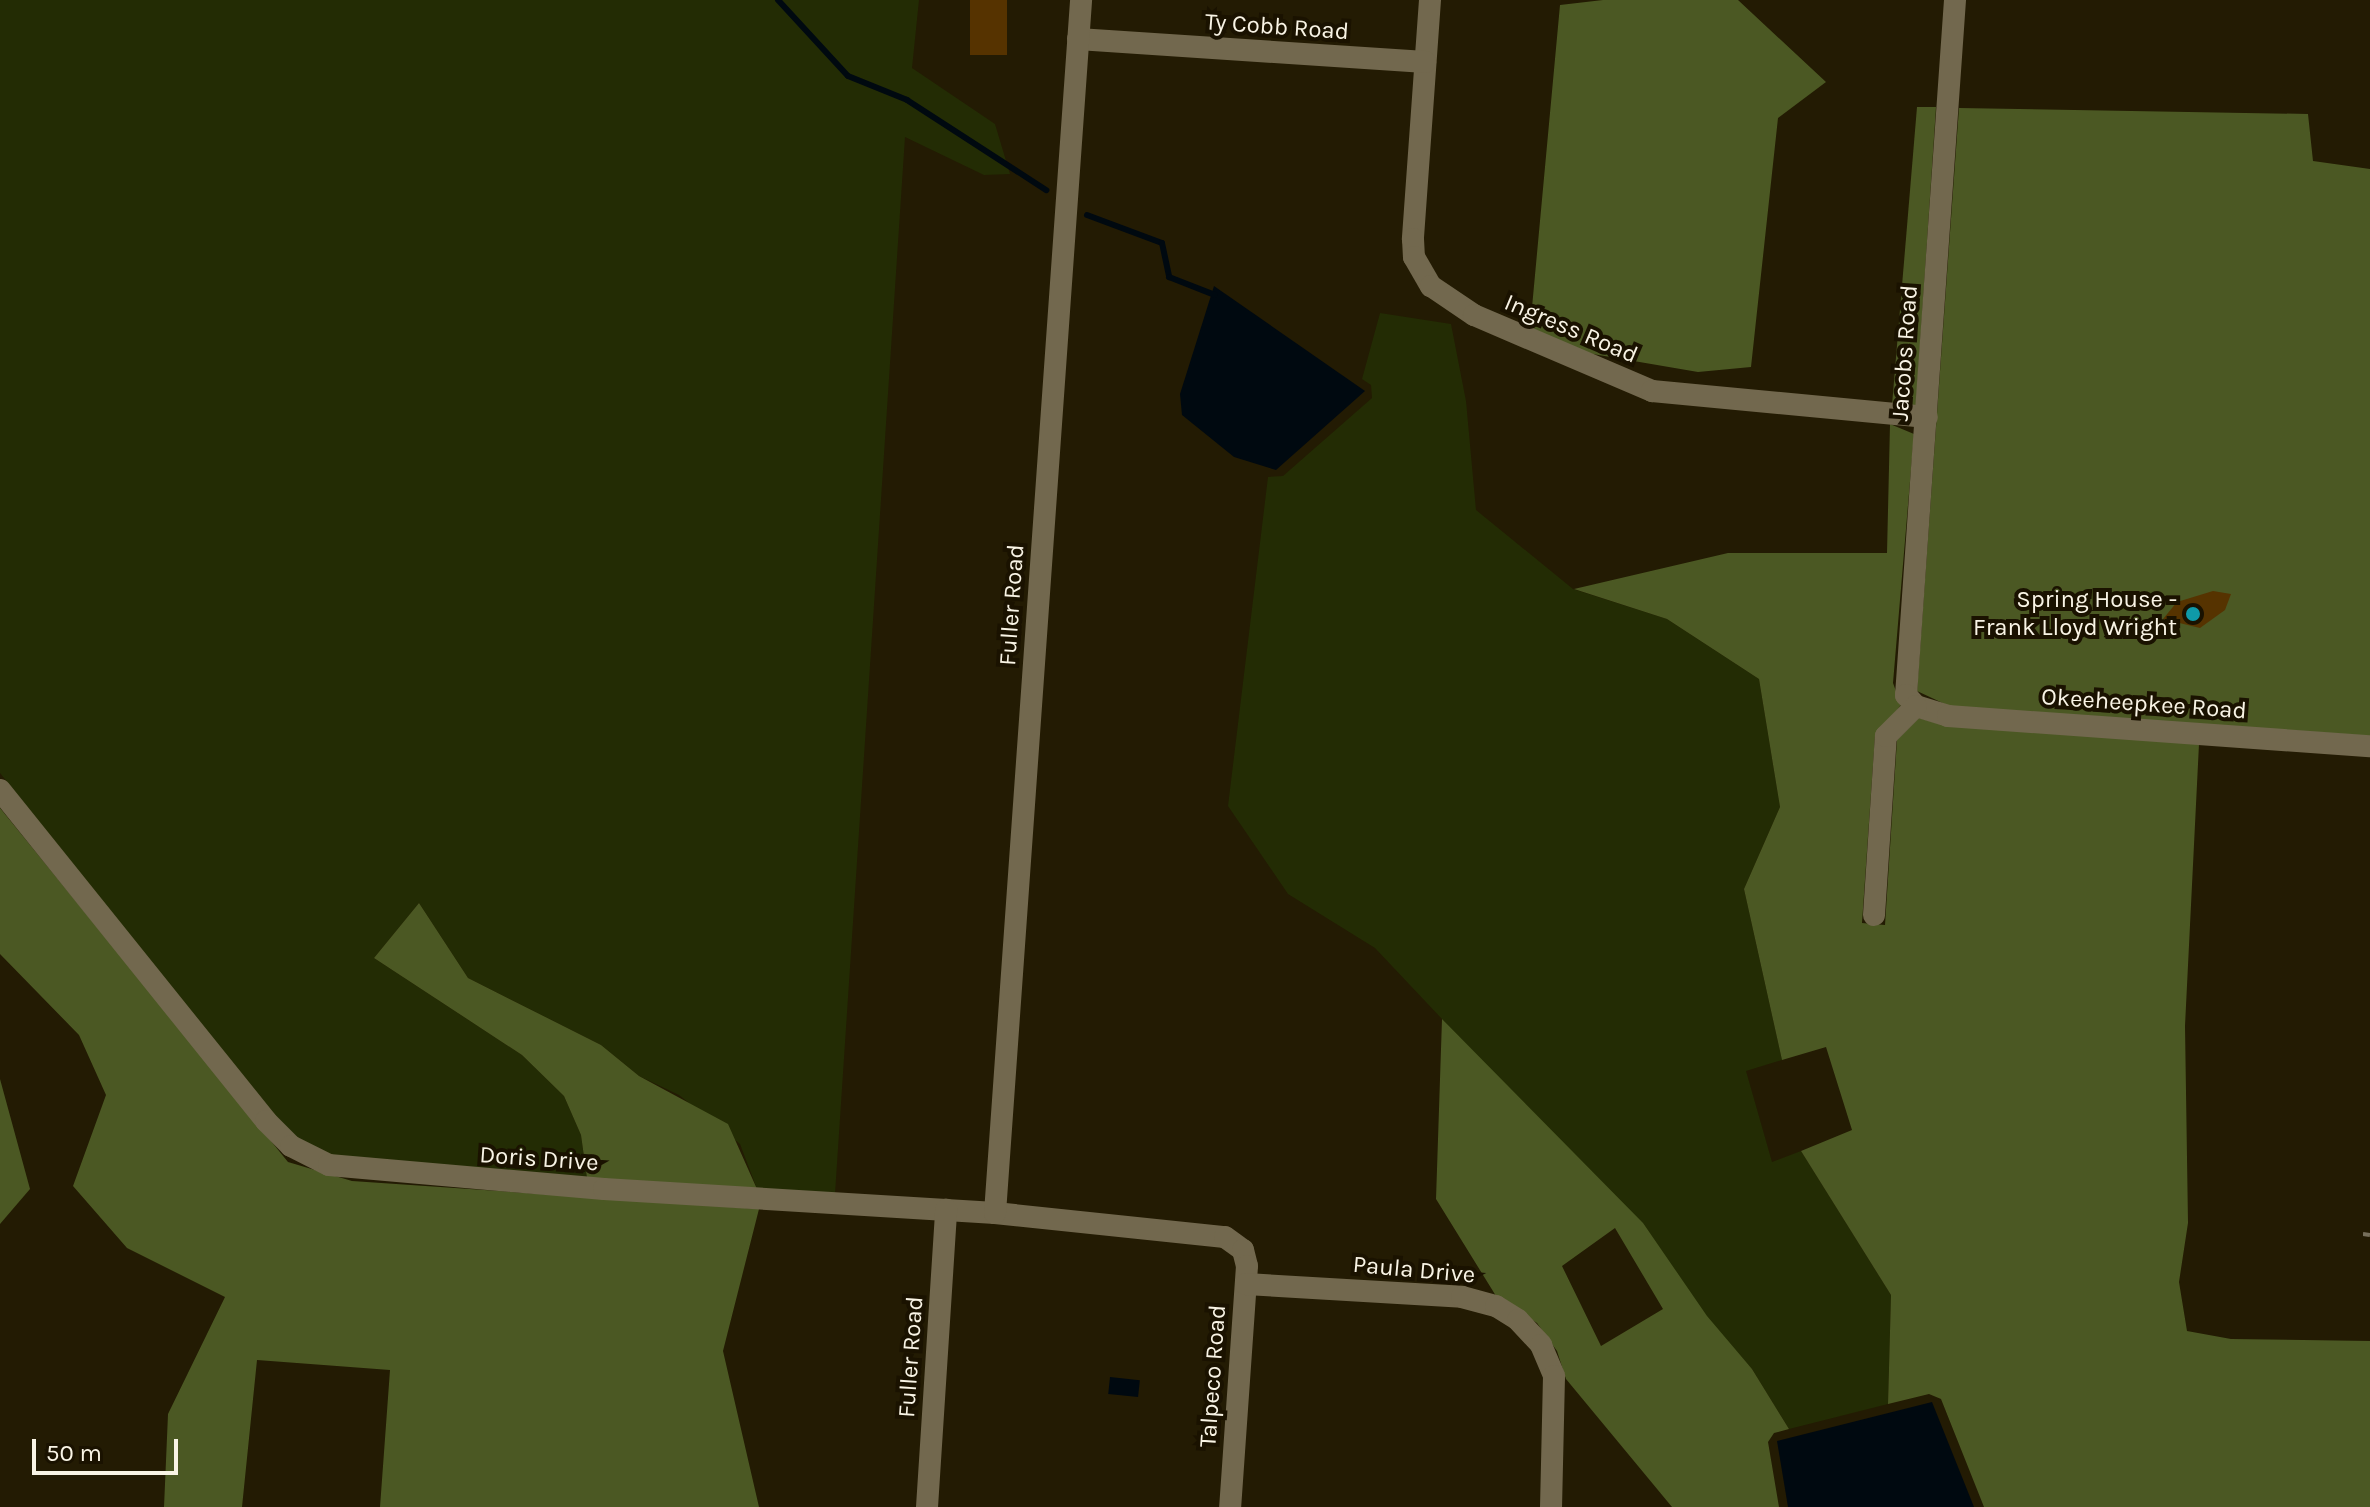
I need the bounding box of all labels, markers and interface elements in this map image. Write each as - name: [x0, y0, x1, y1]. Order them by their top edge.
- street label: Ty Cobb Road: [1204, 8, 1350, 46]
- street label: Jacobs Road: [1886, 284, 1924, 422]
- street label: Ingress Road: [1500, 288, 1642, 370]
- street label: Fuller Road: [993, 543, 1031, 667]
- place label: Spring House - Frank Lloyd Wright: [1973, 586, 2177, 642]
- marker: Spring House - Frank Lloyd Wright: [2184, 605, 2202, 623]
- street label: Okeeheepkee Road: [2040, 682, 2248, 726]
- street label: Doris Drive: [479, 1140, 599, 1178]
- street label: Paula Drive: [1352, 1250, 1476, 1290]
- street label: Fuller Road: [892, 1295, 930, 1419]
- street label: Talpeco Road: [1194, 1304, 1232, 1448]
- scale bar: [36, 1423, 182, 1473]
- text: 50 m: [46, 1439, 102, 1467]

